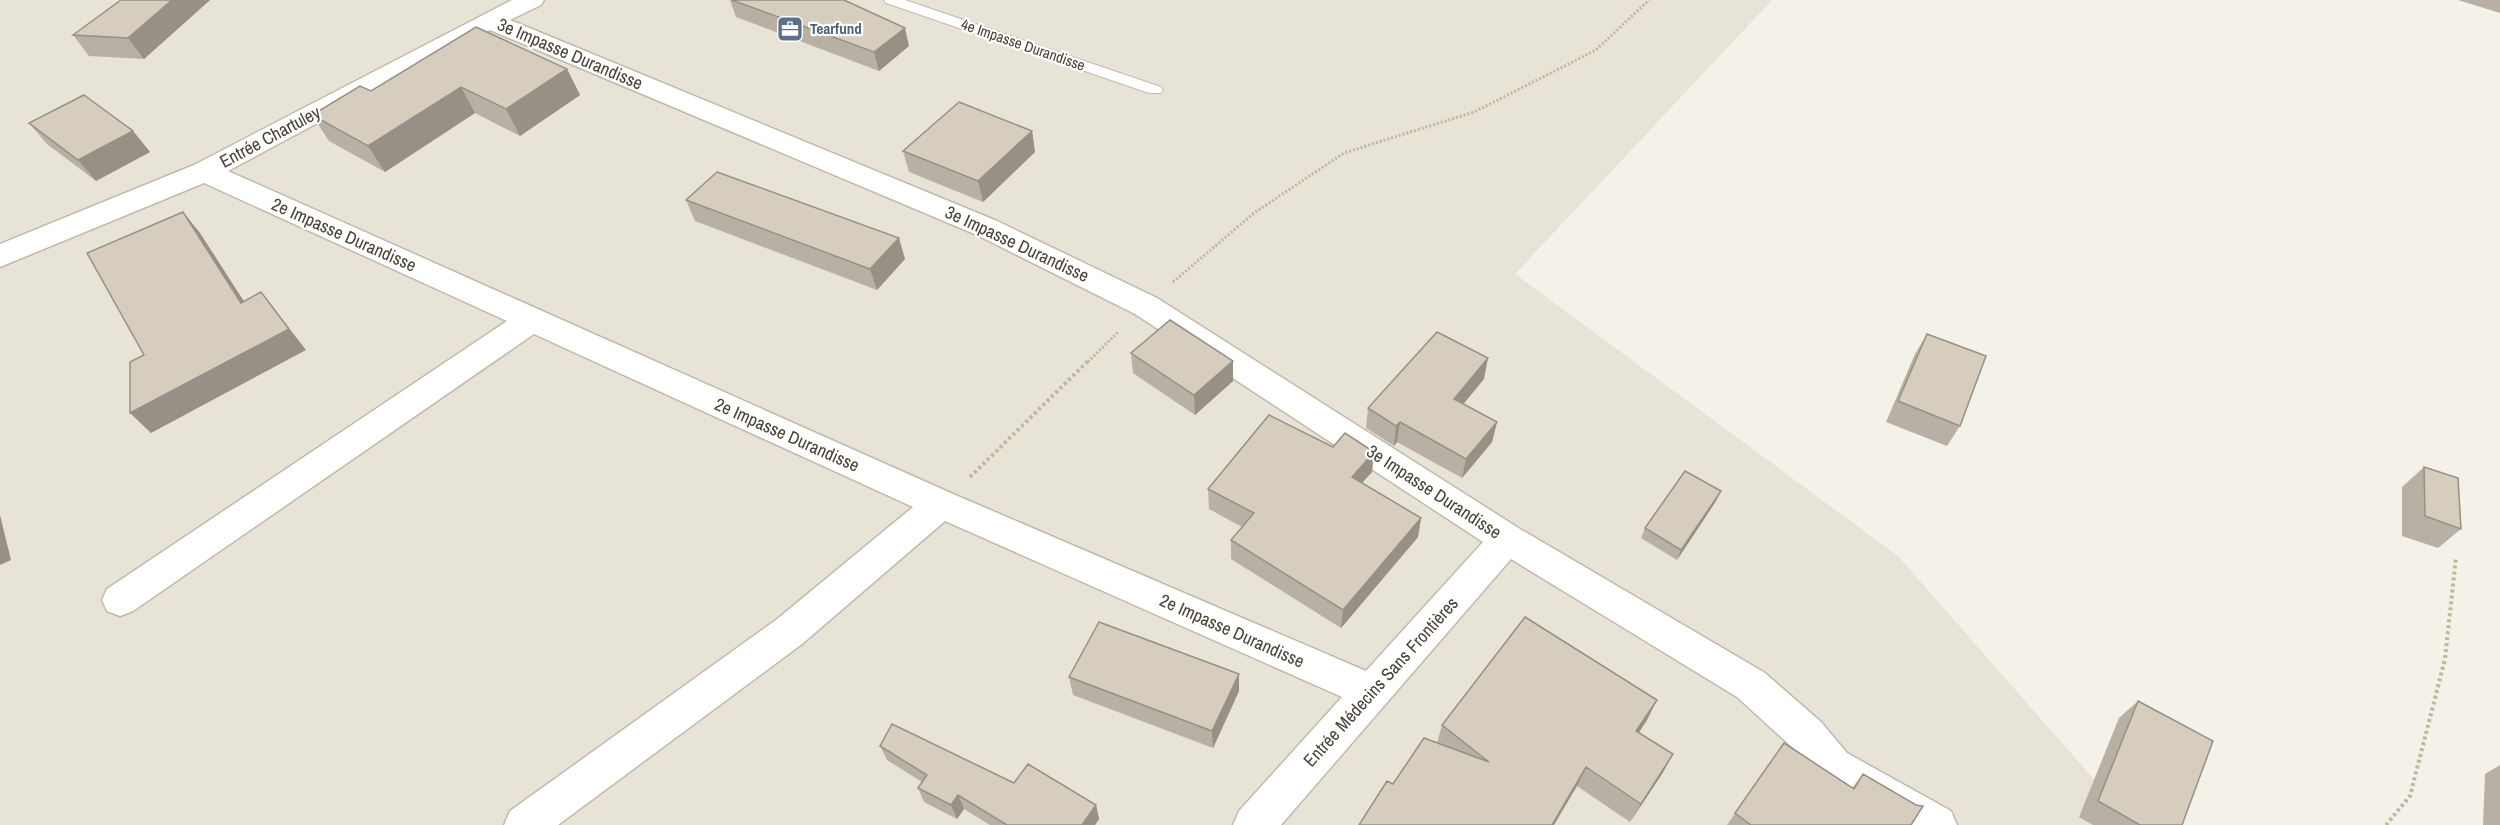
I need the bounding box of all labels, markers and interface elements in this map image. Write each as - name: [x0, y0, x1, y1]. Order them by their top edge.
- street label: 3e Impasse Durandisse: [494, 12, 647, 96]
- street label: 4e Impasse Durandisse: [958, 13, 1088, 76]
- office icon: Tearfund: [775, 14, 805, 44]
- place label: Tearfund: [810, 18, 862, 39]
- street label: Entrée Chartuley: [215, 99, 325, 174]
- street label: 2e Impasse Durandisse: [268, 191, 420, 278]
- street label: 3e Impasse Durandisse: [941, 199, 1093, 288]
- street label: 2e Impasse Durandisse: [711, 391, 863, 478]
- street label: 3e Impasse Durandisse: [1362, 439, 1506, 545]
- street label: 2e Impasse Durandisse: [1156, 587, 1308, 674]
- street label: Entrée Médecins Sans Frontières: [1297, 591, 1464, 772]

